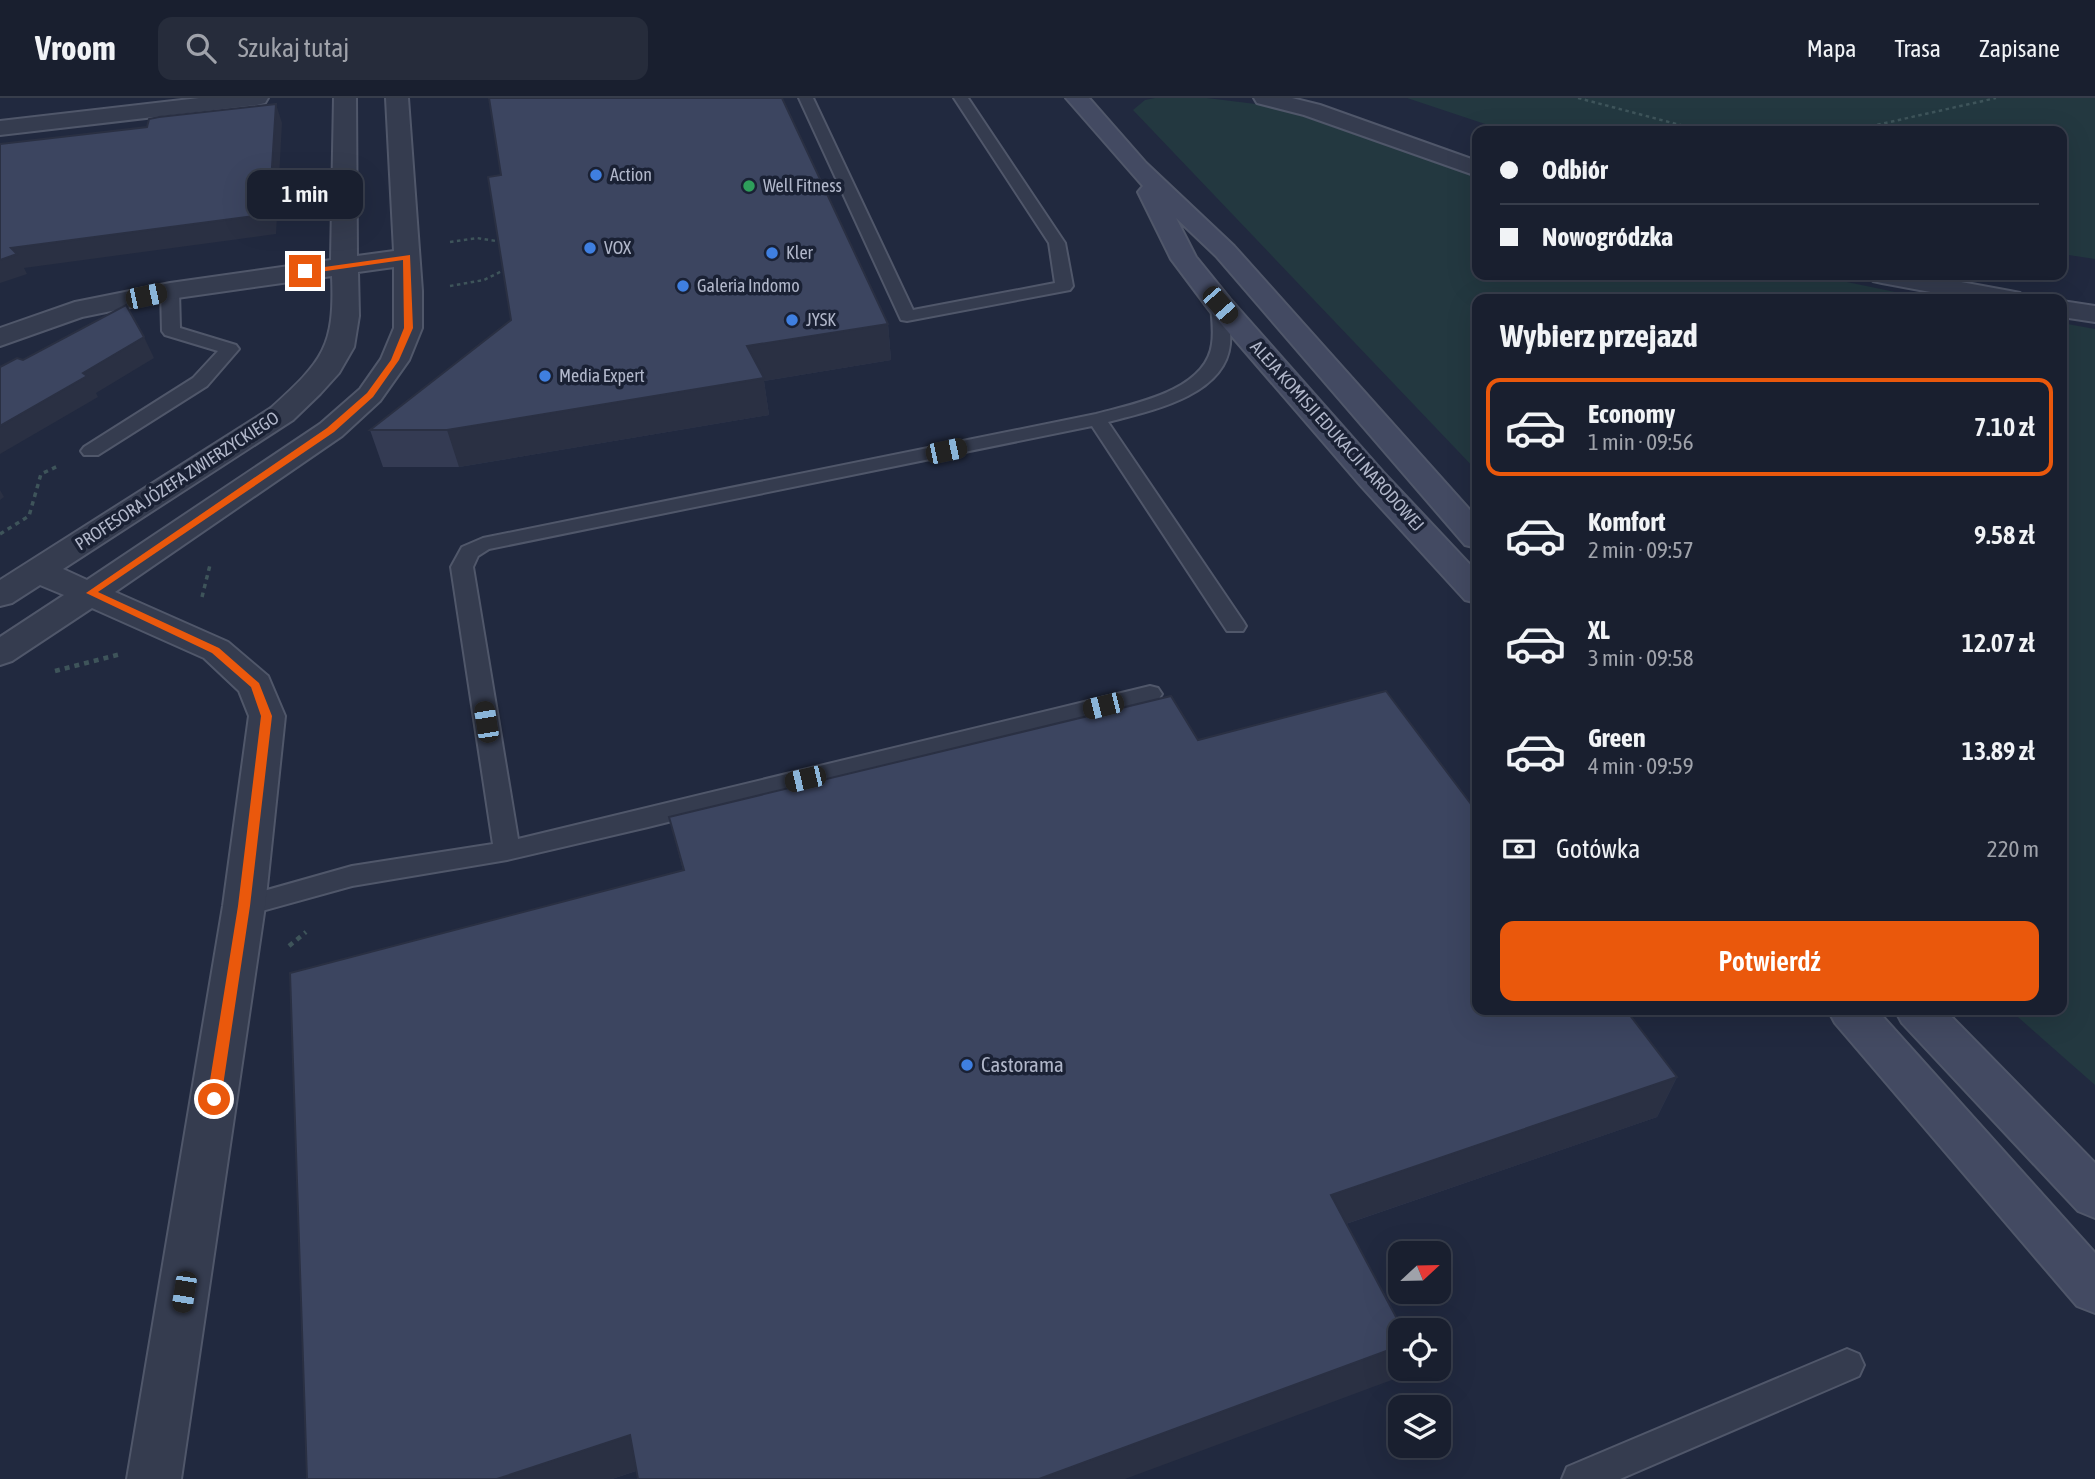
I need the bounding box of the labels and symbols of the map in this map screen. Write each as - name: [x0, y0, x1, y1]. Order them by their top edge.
- place label: Action: [610, 164, 652, 185]
- marker: Action: [588, 167, 604, 183]
- callout: 1 min: [247, 170, 363, 218]
- place label: Well Fitness: [763, 175, 842, 196]
- marker: Well Fitness: [741, 178, 757, 194]
- place label: VOX: [604, 237, 632, 258]
- marker: VOX: [582, 240, 598, 256]
- place label: Kler: [786, 242, 814, 263]
- marker: Kler: [764, 245, 780, 261]
- route end: [289, 255, 321, 287]
- place label: Galeria Indomo: [697, 275, 800, 296]
- marker: Galeria Indomo: [675, 278, 691, 294]
- car: [124, 281, 169, 311]
- car: [1199, 282, 1242, 328]
- place label: JYSK: [806, 309, 836, 330]
- marker: JYSK: [784, 312, 800, 328]
- street label: ALEJA KOMISJI EDUKACJI NARODOWEJ: [1246, 336, 1428, 535]
- place label: Media Expert: [559, 365, 645, 386]
- marker: Media Expert: [537, 368, 553, 384]
- street label: PROFESORA JÓZEFA ZWIERZYCKIEGO: [71, 407, 282, 554]
- car: [924, 436, 969, 466]
- car: [1081, 691, 1126, 721]
- car: [473, 700, 500, 744]
- car: [783, 764, 828, 794]
- place label: Castorama: [981, 1052, 1064, 1076]
- marker: Castorama: [959, 1057, 975, 1073]
- route start: [198, 1083, 230, 1115]
- north arrow: [1388, 1241, 1451, 1304]
- car: [171, 1270, 198, 1314]

